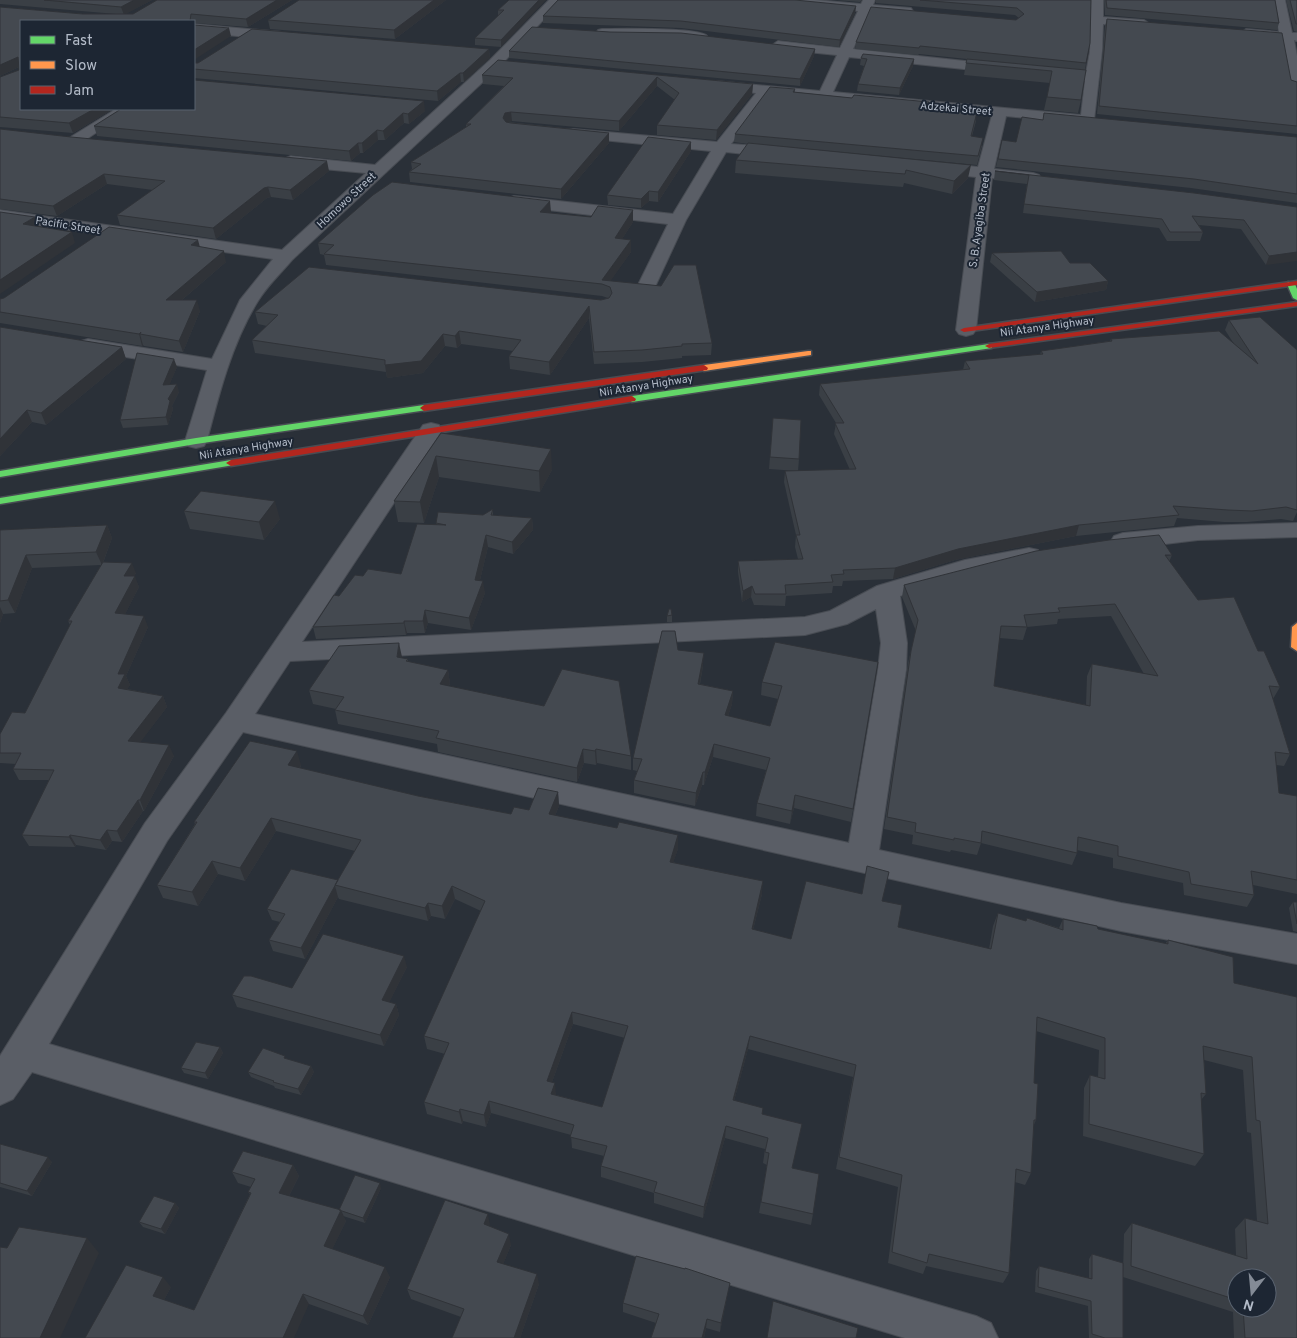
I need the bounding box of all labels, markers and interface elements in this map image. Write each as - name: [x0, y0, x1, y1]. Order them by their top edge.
- legend: [20, 20, 195, 110]
- text: Fast: [65, 32, 93, 51]
- text: Slow: [65, 57, 97, 76]
- text: Jam: [65, 82, 94, 101]
- street label: Adzekai Street: [919, 99, 992, 119]
- street label: Homowo Street: [314, 170, 379, 232]
- street label: S. B. Ayagiba Street: [966, 172, 994, 268]
- street label: Pacific Street: [34, 214, 101, 238]
- street label: Nii Atanya Highway: [999, 313, 1095, 341]
- street label: Nii Atanya Highway: [598, 372, 694, 400]
- street label: Nii Atanya Highway: [198, 435, 294, 463]
- north arrow: [1227, 1268, 1277, 1318]
- text: N: [1242, 1294, 1256, 1314]

